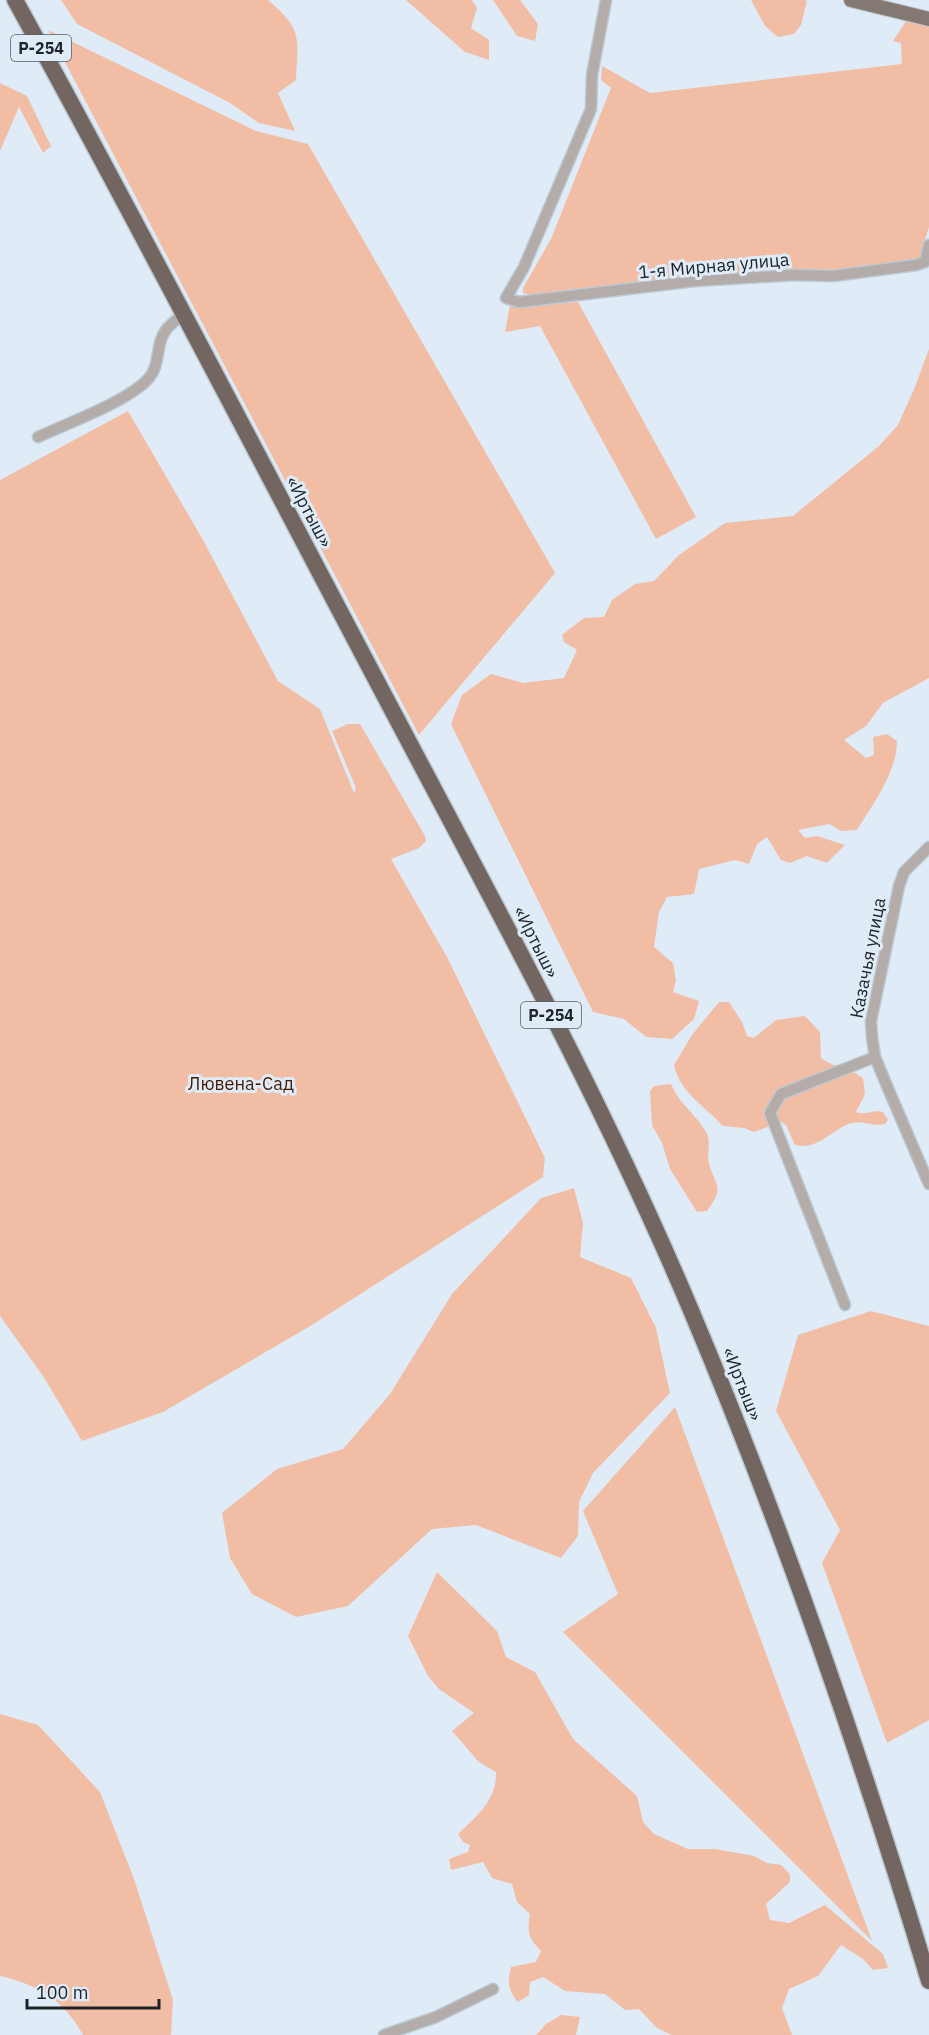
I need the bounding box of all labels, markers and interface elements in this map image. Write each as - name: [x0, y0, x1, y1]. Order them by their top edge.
- road number: Р-254: [11, 35, 71, 61]
- street label: 1-я Мирная улица: [638, 247, 791, 284]
- street label: «Иртыш»: [281, 472, 338, 551]
- street label: Казачья улица: [845, 895, 891, 1020]
- street label: «Иртыш»: [509, 902, 564, 981]
- road number: Р-254: [521, 1002, 581, 1028]
- park label: Лювена-Сад: [188, 1072, 294, 1095]
- street label: «Иртыш»: [717, 1344, 768, 1424]
- scale bar: [27, 1972, 159, 2010]
- text: 100 m: [36, 1981, 88, 2004]

